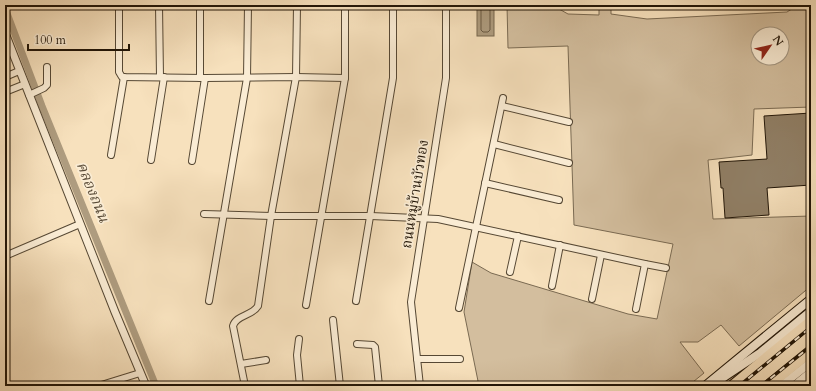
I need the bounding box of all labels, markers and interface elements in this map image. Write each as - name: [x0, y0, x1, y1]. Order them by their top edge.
- scale bar: [28, 26, 129, 52]
- north arrow: [750, 26, 790, 66]
- text: 100 m: [34, 32, 67, 48]
- text: N: [769, 33, 787, 49]
- street label: ถนนหมู่บ้านบัวทอง: [397, 138, 433, 250]
- water label: คลองถนน: [72, 159, 114, 225]

